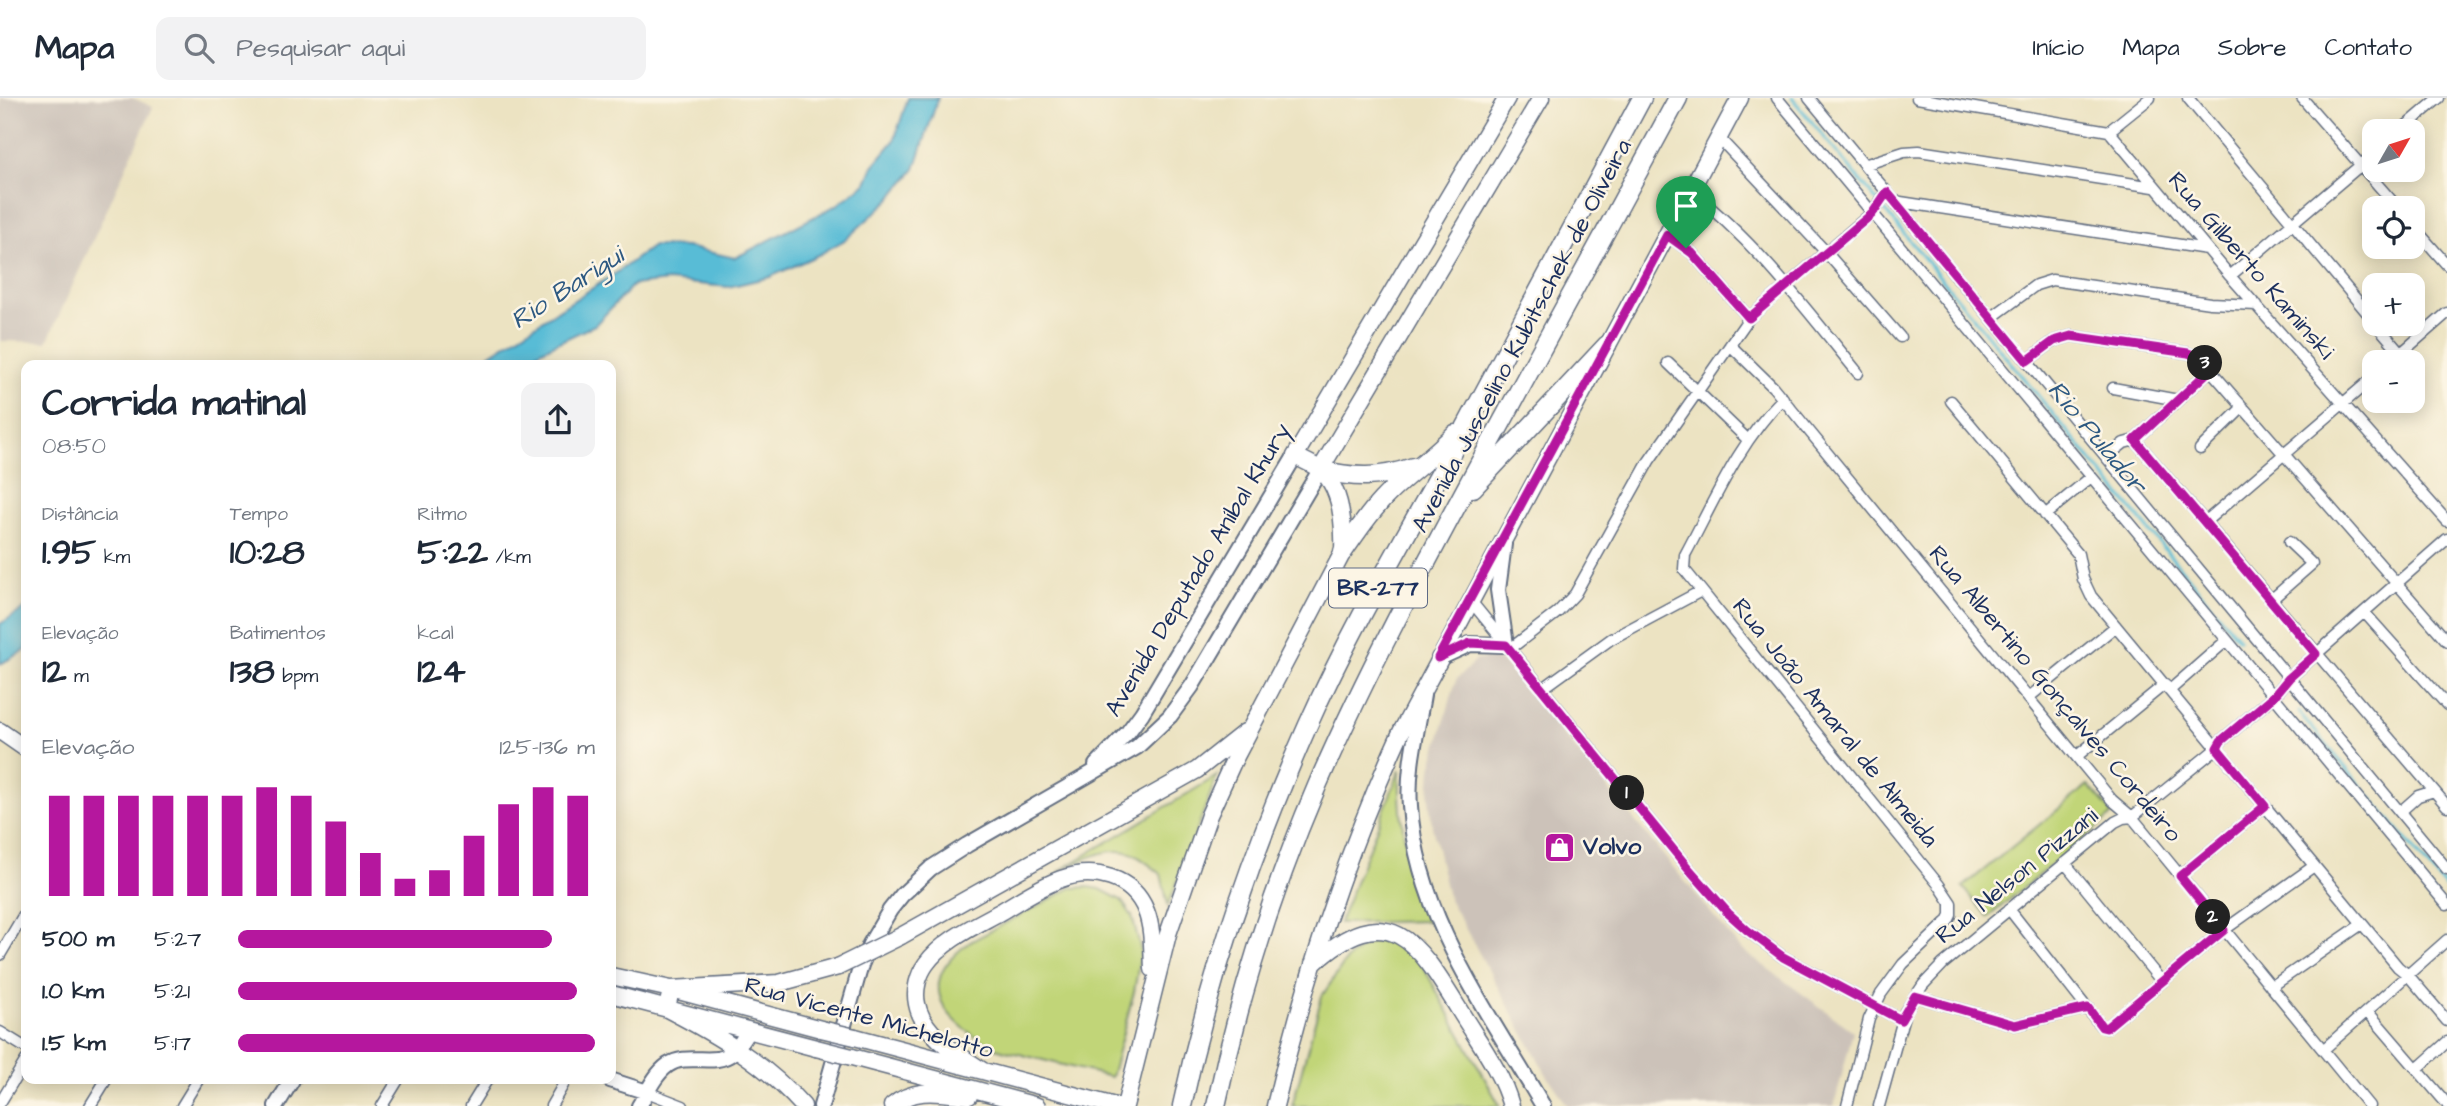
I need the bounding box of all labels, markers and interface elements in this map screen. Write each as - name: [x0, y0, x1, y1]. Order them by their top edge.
- search box: [156, 17, 646, 80]
- text: Mapa: [35, 25, 114, 71]
- icon: search: [180, 29, 218, 67]
- text: Pesquisar aqui: [236, 30, 405, 66]
- text: Início: [2033, 31, 2084, 65]
- text: Mapa: [2122, 31, 2180, 65]
- text: Sobre: [2218, 31, 2286, 65]
- text: Contato: [2324, 31, 2412, 65]
- north arrow: [2362, 119, 2426, 182]
- map controls: [2362, 119, 2425, 413]
- street label: Avenida Juscelino Kubitschek de Oliveira: [1403, 133, 1641, 539]
- street label: Rua Gilberto Kaminski: [2160, 165, 2343, 368]
- pin: [1656, 176, 1716, 248]
- icon: arrive: [1667, 187, 1705, 225]
- button: locate: [2362, 196, 2425, 259]
- water label: Rio Barigui: [504, 236, 634, 339]
- button: +: [2362, 273, 2425, 336]
- pin: 3: [2188, 345, 2222, 380]
- text: 3: [2200, 349, 2209, 376]
- button: −: [2362, 350, 2425, 413]
- water label: Rio Pulador: [2039, 373, 2156, 503]
- text: Corrida matinal: [42, 378, 306, 430]
- button: share: [521, 383, 595, 457]
- street label: Avenida Deputado Aníbal Khury: [1097, 417, 1300, 724]
- text: 08:50: [42, 430, 106, 462]
- text: Distância: [42, 501, 118, 528]
- text: Tempo: [230, 501, 288, 528]
- text: Ritmo: [417, 501, 467, 528]
- text: 1.95: [42, 528, 96, 577]
- text: 10:28: [230, 528, 305, 577]
- text: 5:22: [417, 528, 488, 577]
- street label: Rua Albertino Gonçalves Cordeiro: [1920, 538, 2190, 850]
- text: km: [96, 544, 130, 571]
- text: /km: [488, 544, 531, 571]
- road number: BR-277: [1329, 568, 1427, 608]
- street label: Rua João Amaral de Almeida: [1724, 591, 1946, 855]
- text: Elevação: [42, 620, 118, 647]
- text: Batimentos: [230, 620, 326, 647]
- text: kcal: [417, 620, 454, 647]
- text: 12: [42, 647, 67, 696]
- text: 138: [230, 647, 275, 696]
- text: 124: [417, 647, 466, 696]
- text: m: [67, 663, 89, 690]
- text: bpm: [275, 663, 318, 690]
- text: Elevação: [42, 731, 135, 763]
- text: 125–136 m: [499, 731, 595, 763]
- pin: 1: [1610, 776, 1644, 810]
- text: 1: [1625, 779, 1628, 806]
- street label: Rua Nelson Pizzani: [1928, 799, 2106, 952]
- shop icon: Volvo: [1543, 830, 1577, 864]
- place label: Volvo: [1582, 830, 1642, 864]
- pin: 2: [2196, 900, 2230, 934]
- text: 2: [2207, 903, 2218, 930]
- text: 500 m: [42, 923, 114, 955]
- text: 5:27: [154, 923, 201, 955]
- street label: Rua Vicente Michelotto: [741, 968, 998, 1068]
- text: 1.0 km: [42, 975, 104, 1007]
- text: 5:21: [154, 975, 190, 1007]
- text: 1.5 km: [42, 1027, 106, 1059]
- text: 5:17: [154, 1027, 191, 1059]

